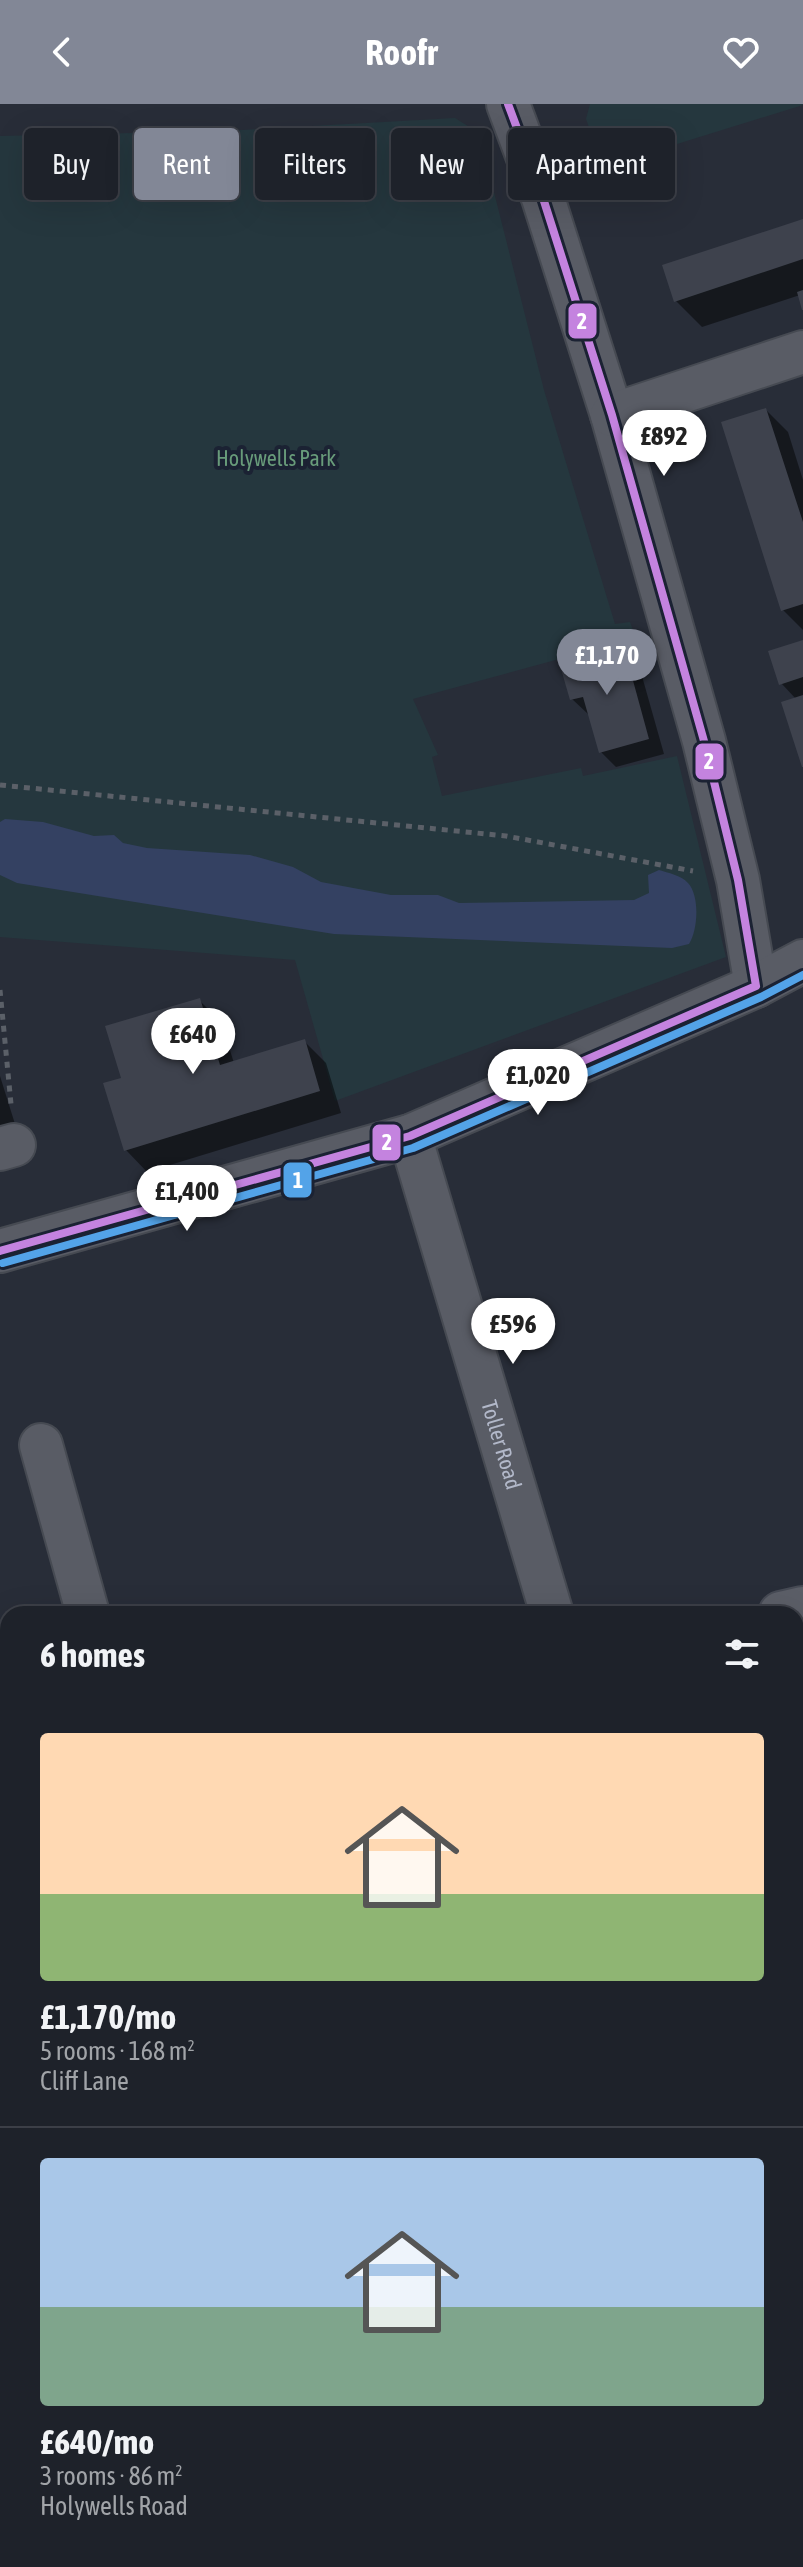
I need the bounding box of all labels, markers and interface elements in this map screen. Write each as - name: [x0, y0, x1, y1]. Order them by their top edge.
- icon: back: [40, 30, 84, 74]
- icon: heart: [719, 30, 763, 74]
- text: Roofr: [365, 31, 438, 73]
- chip: Buy: [24, 128, 118, 200]
- chip: Rent: [134, 128, 239, 200]
- chip: Filters: [255, 128, 375, 200]
- chip: New: [391, 128, 492, 200]
- chip: Apartment: [508, 128, 675, 200]
- line badge: 2: [567, 302, 598, 340]
- text: 2: [577, 308, 587, 334]
- pin: £892: [617, 410, 711, 478]
- text: £892: [640, 421, 688, 451]
- park label: Holywells Park: [216, 445, 336, 471]
- pin: £1,170: [542, 629, 672, 697]
- text: £1,170: [575, 640, 639, 670]
- line badge: 2: [694, 742, 725, 781]
- text: 2: [704, 748, 714, 774]
- pin: £640: [146, 1008, 240, 1076]
- text: £640: [169, 1019, 217, 1049]
- pin: £1,020: [473, 1049, 603, 1117]
- text: £1,020: [506, 1060, 570, 1090]
- line badge: 2: [371, 1123, 402, 1162]
- text: 2: [382, 1129, 392, 1155]
- line badge: 1: [282, 1161, 313, 1199]
- pin: £1,400: [122, 1165, 252, 1233]
- text: 1: [293, 1167, 303, 1193]
- text: £1,400: [155, 1176, 219, 1206]
- pin: £596: [466, 1298, 560, 1366]
- text: £596: [489, 1309, 537, 1339]
- street label: Toller Road: [476, 1397, 527, 1492]
- icon: filters: [720, 1632, 764, 1676]
- text: 6 homes: [40, 1635, 145, 1674]
- icon: home: [330, 1785, 474, 1929]
- text: £1,170/mo: [40, 1997, 176, 2036]
- text: 5 rooms · 168 m²: [40, 2036, 195, 2066]
- text: Cliff Lane: [40, 2066, 129, 2096]
- icon: home: [330, 2210, 474, 2354]
- text: £640/mo: [40, 2422, 154, 2461]
- text: 3 rooms · 86 m²: [40, 2461, 182, 2491]
- text: Holywells Road: [40, 2491, 188, 2521]

